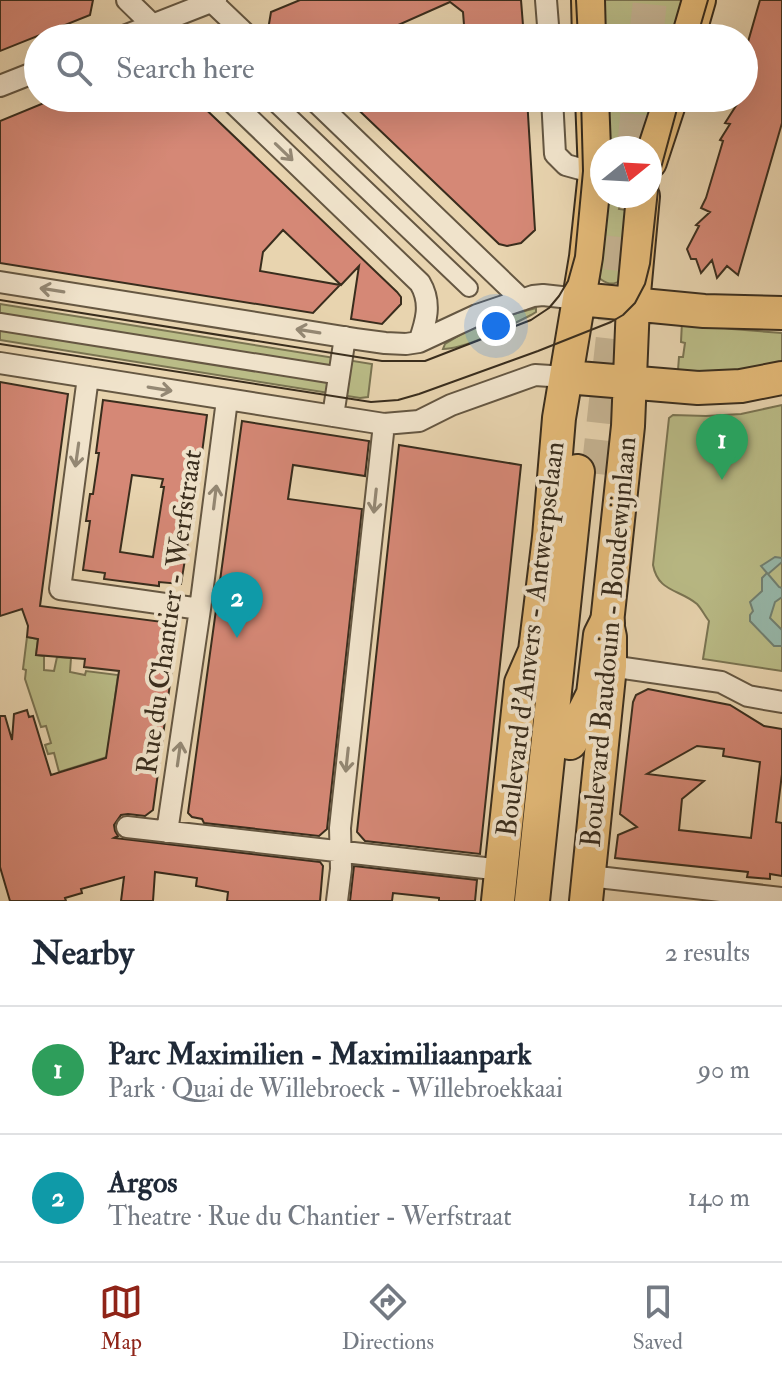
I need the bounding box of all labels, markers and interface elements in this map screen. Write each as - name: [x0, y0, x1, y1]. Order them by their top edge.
- search box: [24, 24, 758, 112]
- icon: search: [52, 46, 96, 90]
- text: Search here: [116, 50, 255, 87]
- north arrow: [590, 136, 662, 208]
- one-way arrow: [274, 142, 293, 161]
- one-way arrow: [39, 282, 65, 297]
- your location: [476, 306, 516, 346]
- one-way arrow: [296, 323, 322, 338]
- one-way arrow: [147, 382, 172, 397]
- pin: 1: [696, 414, 748, 480]
- street label: Boulevard Baudouin - Boudewijnlaan: [574, 435, 644, 849]
- street label: Boulevard d'Anvers - Antwerpselaan: [489, 439, 573, 839]
- one-way arrow: [70, 441, 85, 468]
- street label: Rue du Chantier - Werfstraat: [130, 447, 210, 777]
- one-way arrow: [207, 484, 222, 511]
- one-way arrow: [368, 488, 383, 514]
- pin: 2: [211, 572, 263, 638]
- one-way arrow: [172, 742, 187, 768]
- one-way arrow: [339, 747, 354, 772]
- text: Nearby: [32, 932, 134, 975]
- text: 2 results: [665, 937, 750, 969]
- text: Parc Maximilien - Maximiliaanpark: [108, 1036, 532, 1073]
- text: 1: [53, 1054, 63, 1086]
- text: 90 m: [698, 1054, 750, 1086]
- text: Park · Quai de Willebroeck - Willebroekkaai: [108, 1073, 563, 1105]
- text: Argos: [108, 1164, 178, 1201]
- text: 2: [51, 1182, 65, 1214]
- text: 140 m: [688, 1182, 750, 1214]
- text: Theatre · Rue du Chantier - Werfstraat: [108, 1201, 512, 1233]
- tab: Map: [99, 1280, 143, 1356]
- tab: Directions: [342, 1280, 434, 1356]
- tab: Saved: [633, 1280, 683, 1356]

